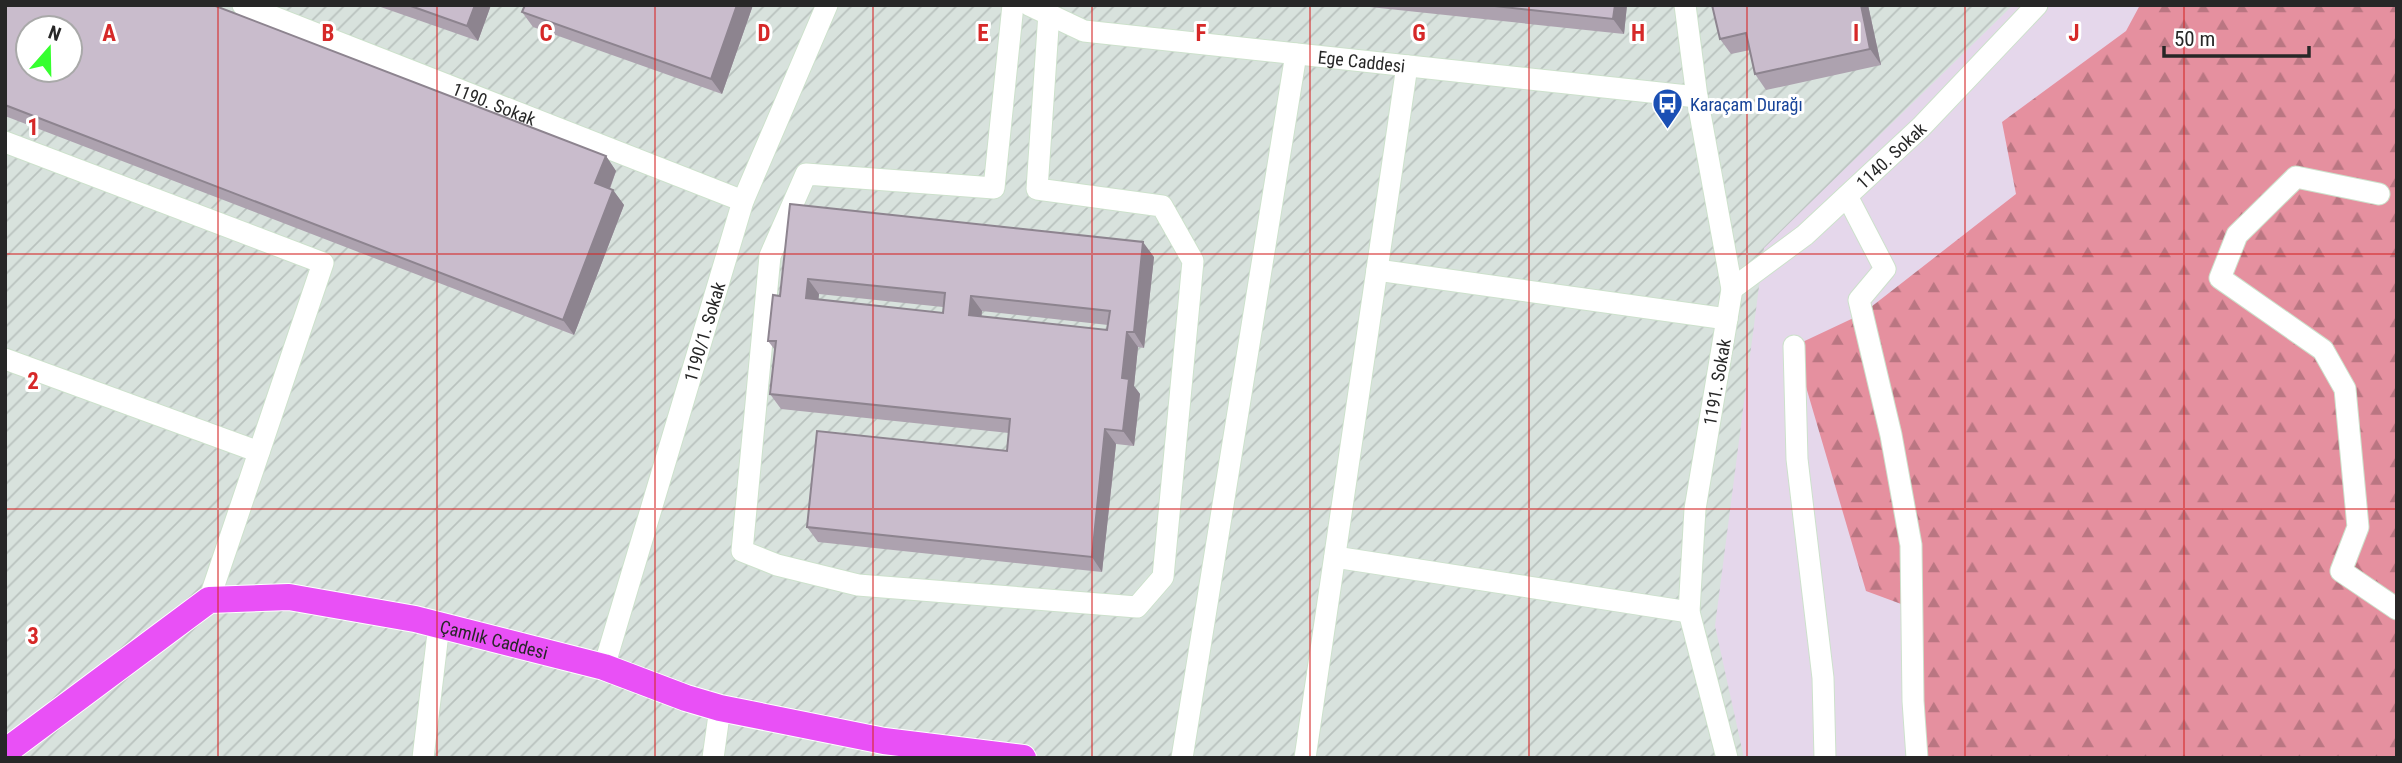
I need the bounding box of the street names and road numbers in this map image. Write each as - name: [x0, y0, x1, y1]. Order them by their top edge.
- street label: Ege Caddesi: [1317, 46, 1406, 76]
- street label: 1190. Sokak: [450, 78, 539, 129]
- street label: 1140. Sokak: [1852, 118, 1930, 193]
- street label: 1190/1. Sokak: [679, 279, 729, 384]
- street label: 1191. Sokak: [1699, 337, 1735, 427]
- street label: Çamlık Caddesi: [438, 615, 550, 663]

